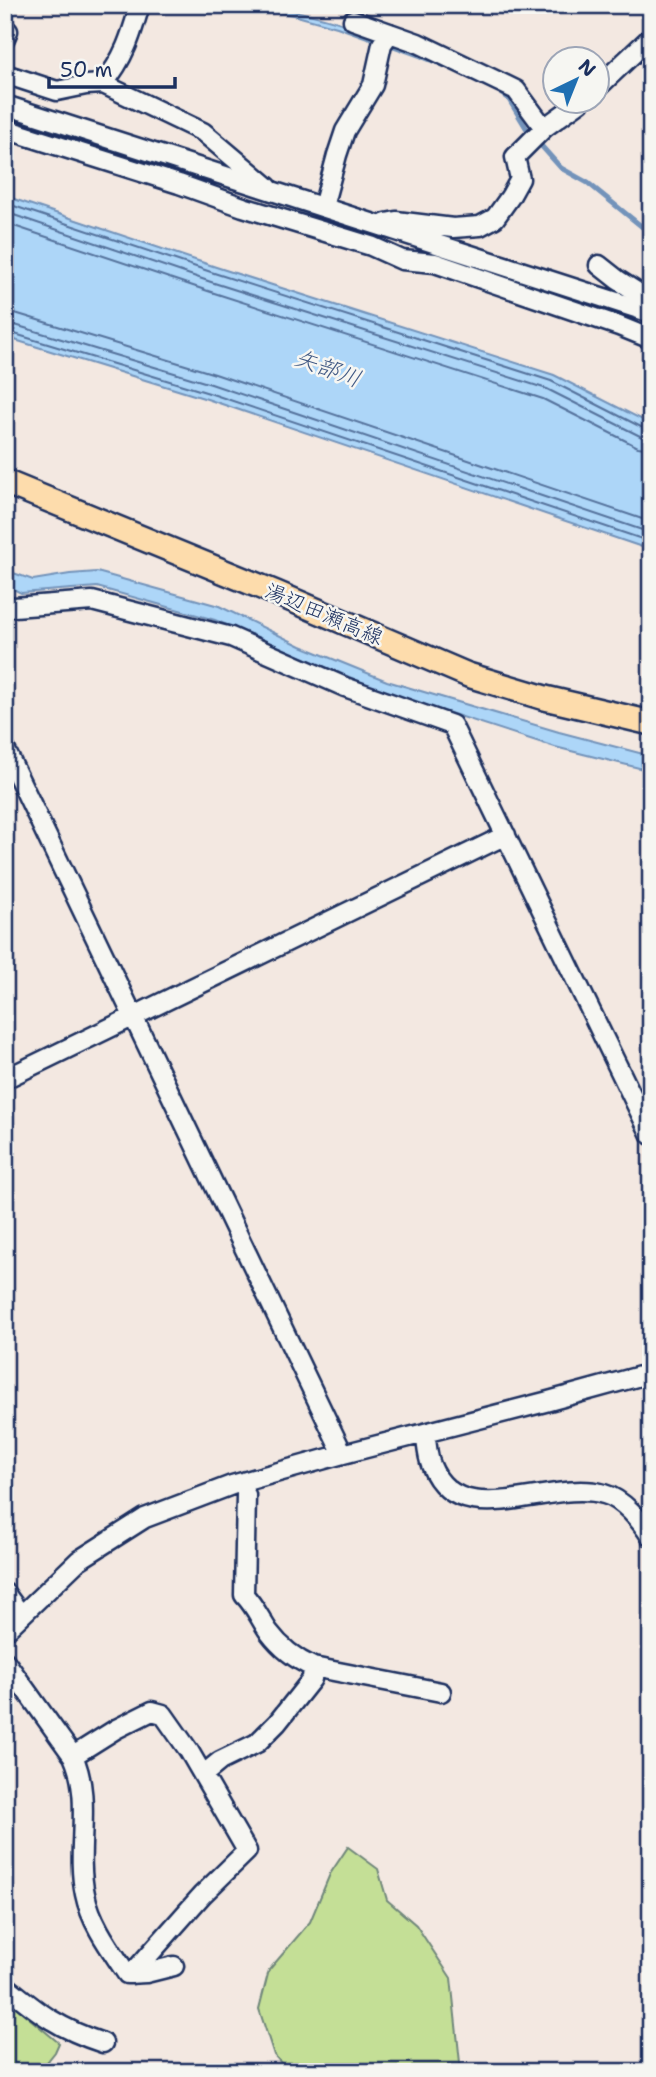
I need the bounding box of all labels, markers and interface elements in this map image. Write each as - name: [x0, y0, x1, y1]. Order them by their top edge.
- scale bar: [49, 46, 175, 90]
- north arrow: [540, 46, 610, 116]
- text: N: [573, 54, 601, 82]
- text: 50 m: [60, 56, 113, 84]
- water label: 矢部川: [290, 342, 366, 394]
- street label: 湯辺田瀬高線: [261, 576, 387, 652]

